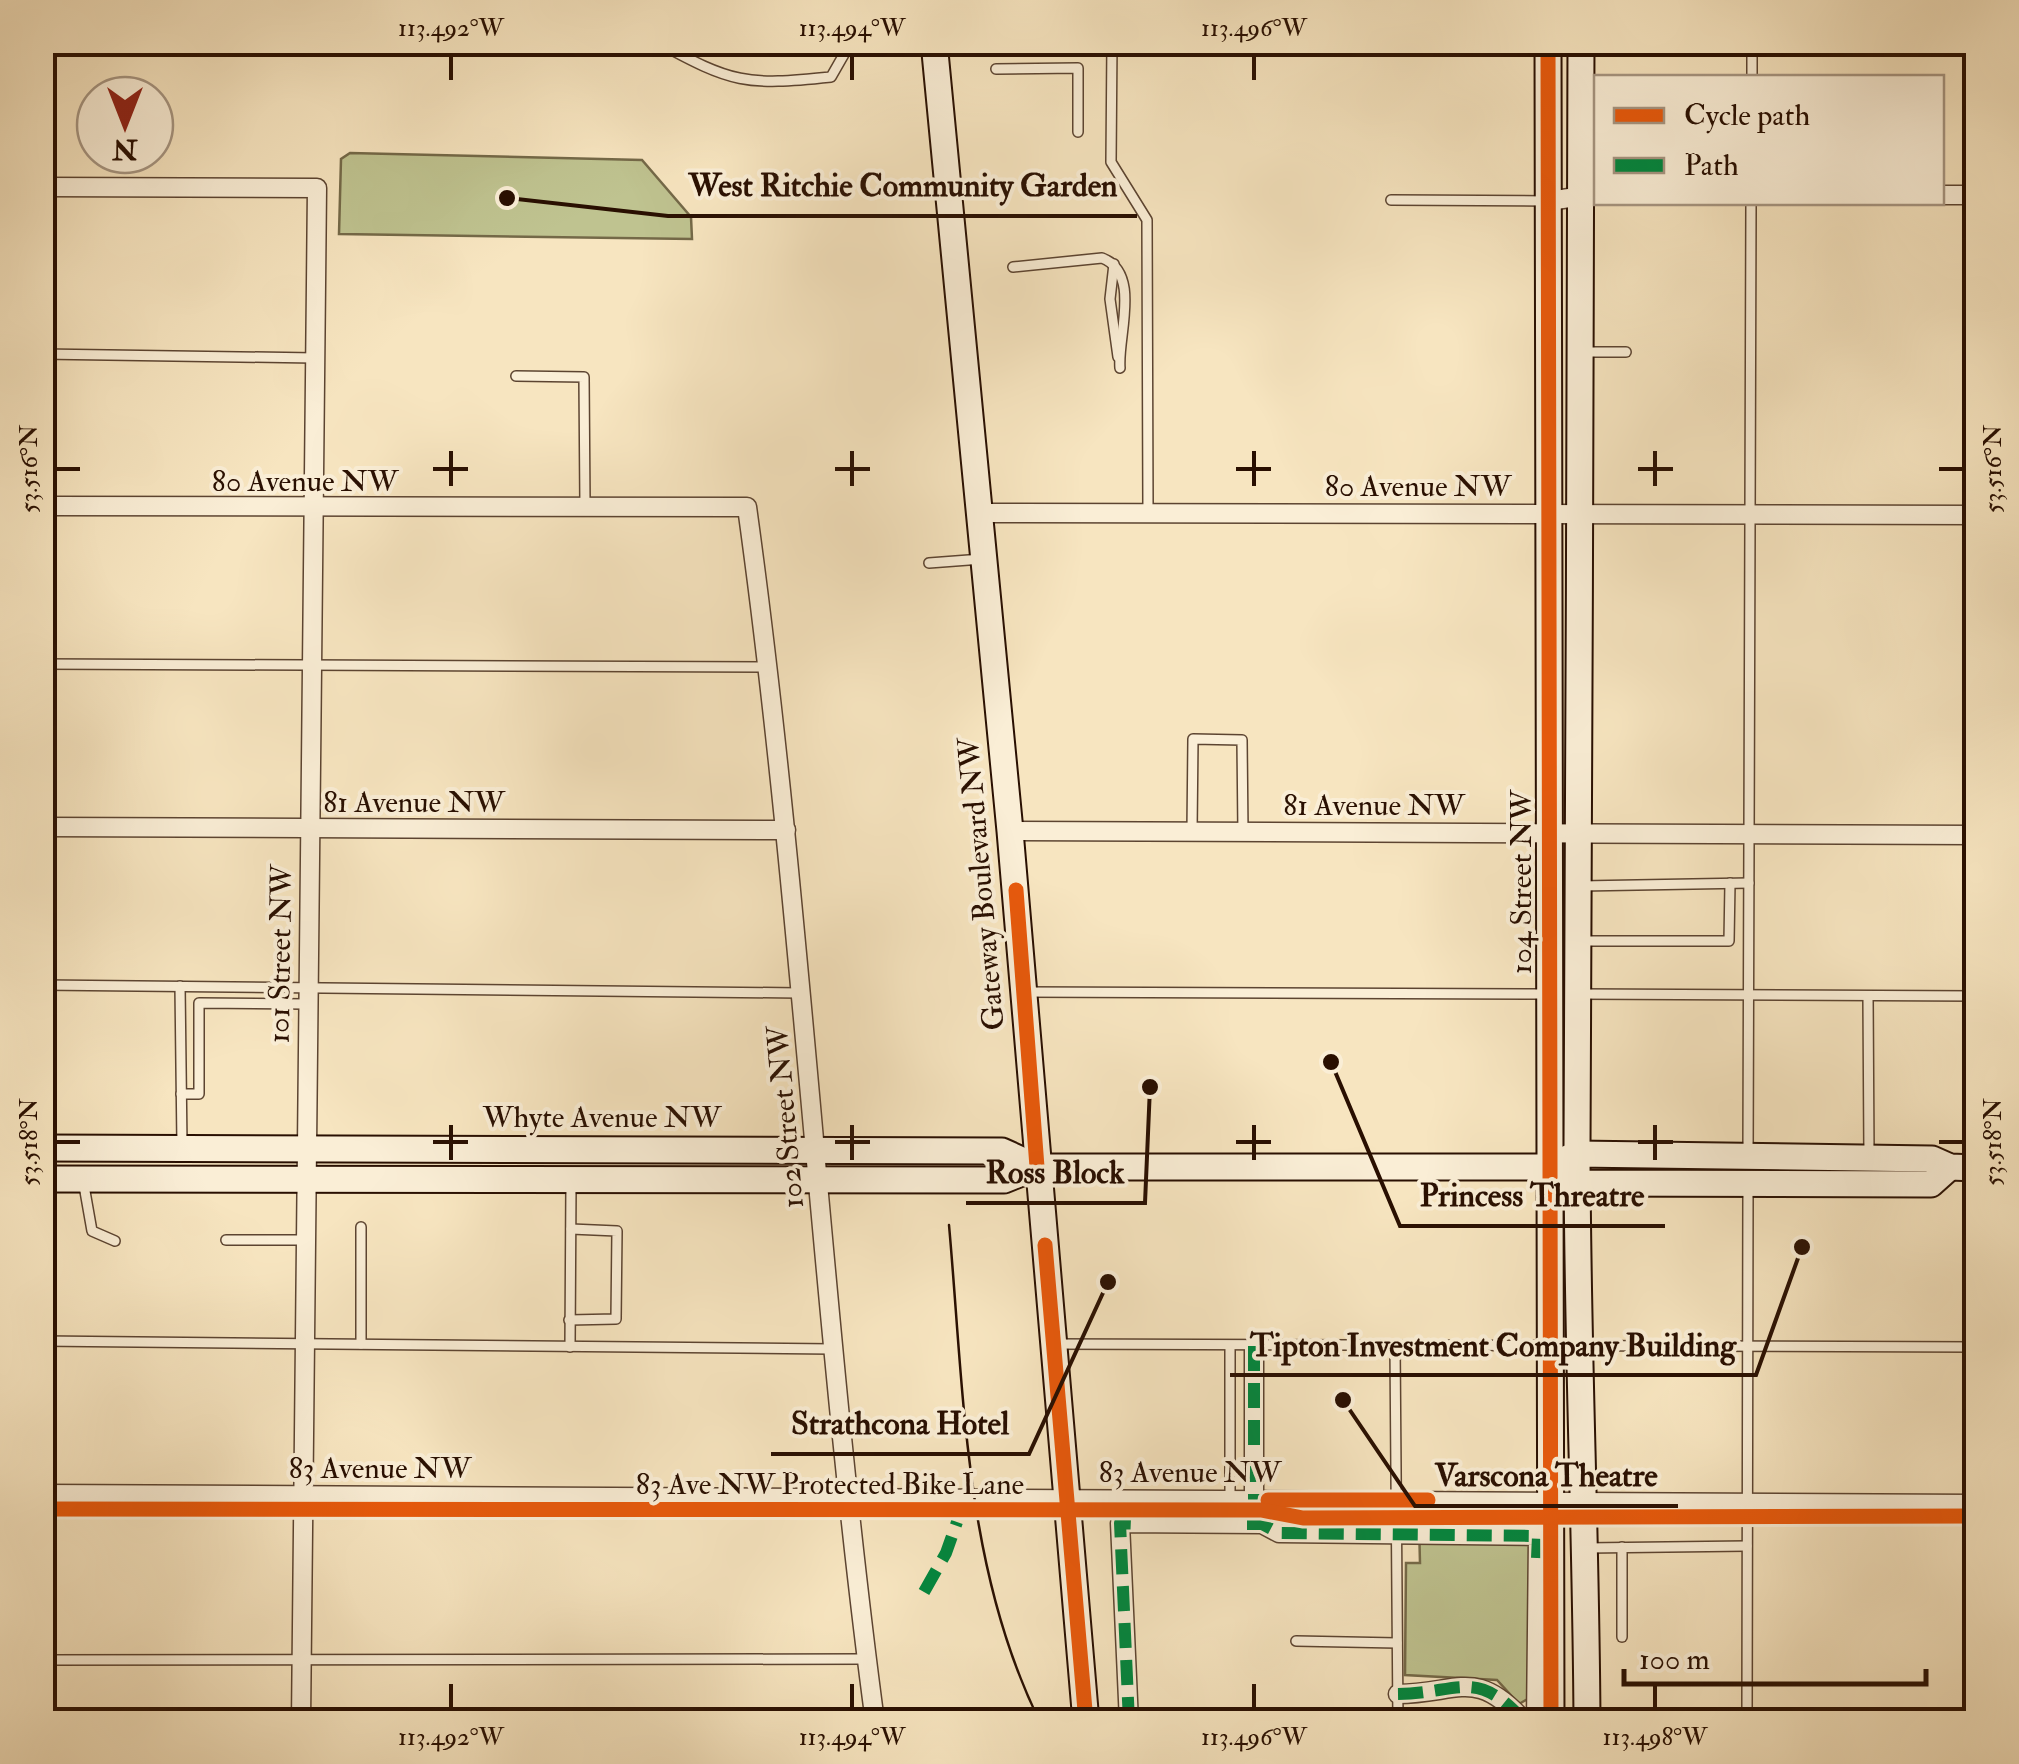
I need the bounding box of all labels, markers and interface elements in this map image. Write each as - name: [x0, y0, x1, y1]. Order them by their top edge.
- text: 113.492°W: [398, 13, 505, 44]
- text: 113.494°W: [799, 13, 907, 44]
- text: 113.496°W: [1201, 13, 1308, 44]
- north arrow: [75, 75, 175, 175]
- legend: [1594, 75, 1944, 205]
- text: Cycle path: [1684, 97, 1810, 134]
- text: N: [112, 131, 139, 166]
- text: Path: [1684, 147, 1739, 184]
- callout: West Ritchie Community Garden: [668, 154, 1137, 216]
- text: West Ritchie Community Garden: [688, 166, 1118, 206]
- text: 53.516°N: [14, 424, 45, 513]
- text: 53.516°N: [1978, 424, 2009, 513]
- street label: 80 Avenue NW: [212, 463, 400, 500]
- street label: 80 Avenue NW: [1325, 468, 1513, 505]
- street label: Gateway Boulevard NW: [950, 734, 1013, 1032]
- street label: 81 Avenue NW: [323, 784, 506, 821]
- street label: 81 Avenue NW: [1283, 787, 1466, 824]
- street label: 104 Street NW: [1503, 788, 1540, 974]
- street label: 101 Street NW: [260, 863, 301, 1044]
- street label: 102 Street NW: [759, 1023, 812, 1210]
- text: 53.518°N: [14, 1097, 45, 1186]
- text: 53.518°N: [1978, 1097, 2009, 1186]
- street label: Whyte Avenue NW: [482, 1099, 723, 1136]
- callout: Ross Block: [966, 1141, 1145, 1203]
- text: Ross Block: [985, 1153, 1125, 1193]
- callout: Princess Threatre: [1400, 1164, 1665, 1226]
- text: Princess Threatre: [1420, 1176, 1645, 1216]
- callout: Tipton Investment Company Building: [1230, 1313, 1756, 1375]
- text: Tipton Investment Company Building: [1249, 1326, 1737, 1366]
- callout: Strathcona Hotel: [771, 1392, 1029, 1454]
- text: Strathcona Hotel: [791, 1404, 1010, 1444]
- callout: Varscona Theatre: [1415, 1444, 1678, 1506]
- street label: 83 Avenue NW: [289, 1450, 473, 1487]
- street label: 83 Avenue NW: [1099, 1454, 1283, 1491]
- text: Varscona Theatre: [1433, 1456, 1658, 1496]
- street label: 83 Ave NW Protected Bike Lane: [636, 1466, 1024, 1503]
- scale bar: [1624, 1624, 1926, 1686]
- text: 100 m: [1639, 1641, 1710, 1678]
- text: 113.492°W: [398, 1722, 505, 1753]
- text: 113.494°W: [799, 1722, 907, 1753]
- text: 113.496°W: [1201, 1722, 1308, 1753]
- text: 113.498°W: [1603, 1722, 1709, 1753]

